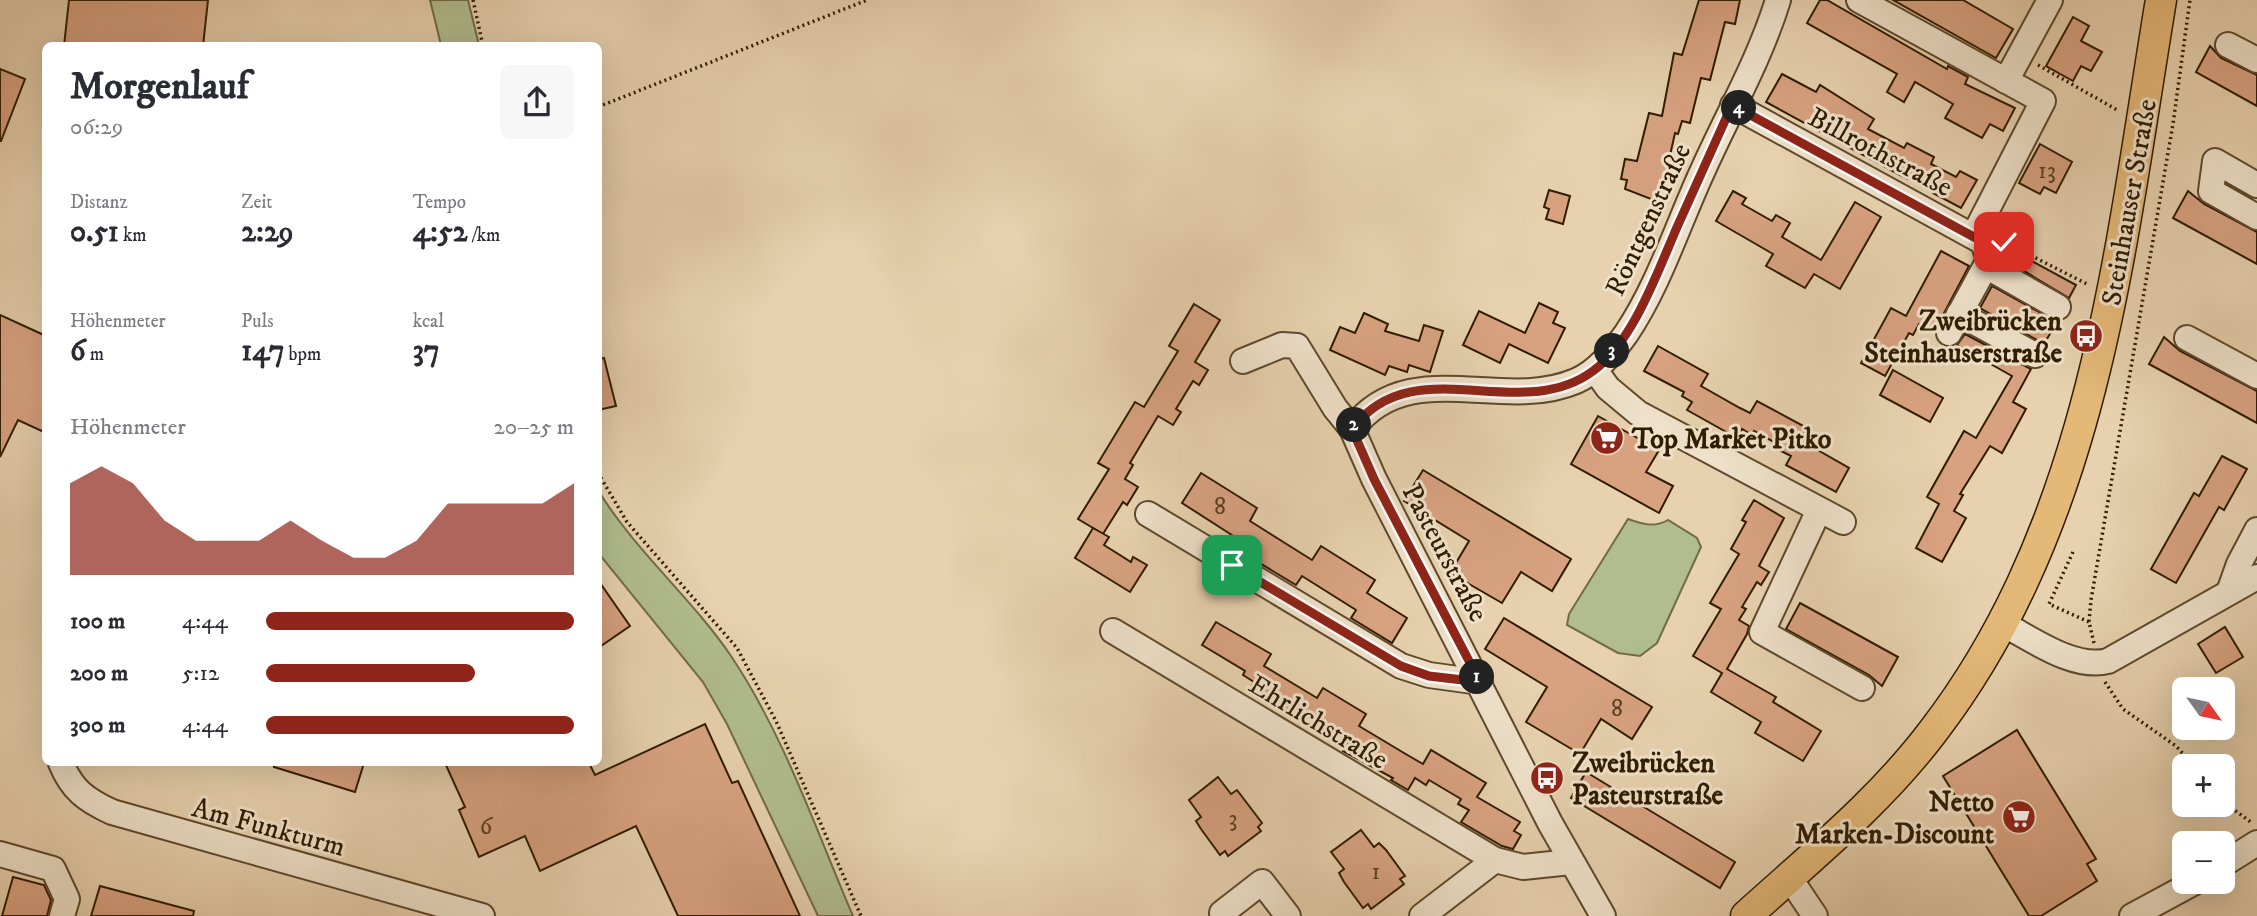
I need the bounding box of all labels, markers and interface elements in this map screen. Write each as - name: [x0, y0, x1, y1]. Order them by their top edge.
- text: Morgenlauf: [70, 63, 249, 111]
- button: share: [500, 65, 574, 139]
- pin: 4: [1722, 90, 1756, 126]
- text: 4: [1733, 96, 1744, 119]
- street label: Steinhauser Straße: [2094, 96, 2165, 308]
- street label: Billrothstraße: [1802, 100, 1958, 205]
- text: 06:29: [70, 113, 123, 142]
- street label: Röntgenstraße: [1598, 138, 1699, 302]
- house number: 13: [2038, 156, 2056, 186]
- text: Distanz: [70, 191, 128, 214]
- text: Zeit: [241, 191, 272, 214]
- text: Tempo: [413, 191, 466, 214]
- pin: [1974, 212, 2034, 272]
- text: 0.51: [70, 214, 119, 251]
- text: 2:29: [241, 214, 294, 251]
- text: 4:52: [413, 214, 467, 251]
- icon: check: [1985, 223, 2023, 261]
- text: km: [119, 224, 147, 247]
- text: /km: [467, 224, 500, 247]
- place label: Zweibrücken Steinhauserstraße: [1864, 304, 2062, 371]
- text: Höhenmeter: [70, 310, 166, 333]
- text: Puls: [241, 310, 274, 333]
- text: kcal: [413, 310, 444, 333]
- bus stop icon: Zweibrücken Steinhauserstraße: [2067, 317, 2105, 355]
- text: 6: [70, 333, 86, 370]
- text: 147: [241, 333, 284, 370]
- text: 37: [413, 333, 440, 370]
- pin: 3: [1594, 334, 1630, 368]
- text: 3: [1608, 339, 1615, 362]
- text: m: [86, 343, 104, 366]
- text: bpm: [284, 343, 321, 366]
- pin: 2: [1336, 408, 1372, 442]
- text: Höhenmeter: [70, 413, 186, 442]
- text: 20–25 m: [493, 413, 574, 442]
- text: 2: [1349, 413, 1358, 436]
- supermarket icon: Top Market Pitko: [1588, 419, 1626, 457]
- place label: Top Market Pitko: [1631, 422, 1832, 457]
- street label: Pasteurstraße: [1394, 478, 1496, 628]
- house number: 8: [1214, 492, 1226, 522]
- pin: [1202, 535, 1262, 595]
- icon: arrive: [1213, 546, 1251, 584]
- text: 100 m: [70, 607, 125, 636]
- text: 4:44: [182, 607, 228, 636]
- text: 200 m: [70, 659, 128, 688]
- text: 5:12: [182, 659, 219, 688]
- pin: 1: [1460, 660, 1494, 694]
- text: 1: [1473, 665, 1480, 688]
- street label: Ehrlichstraße: [1242, 667, 1394, 778]
- north arrow: [2172, 677, 2235, 740]
- map controls: [2172, 677, 2235, 894]
- house number: 8: [1611, 694, 1623, 724]
- text: 300 m: [70, 711, 126, 740]
- text: 4:44: [182, 711, 228, 740]
- place label: Zweibrücken Pasteurstraße: [1572, 746, 1724, 813]
- button: +: [2172, 754, 2235, 817]
- bus stop icon: Zweibrücken Pasteurstraße: [1528, 759, 1566, 797]
- place label: Netto Marken-Discount: [1795, 785, 1994, 852]
- street label: Am Funkturm: [188, 790, 349, 865]
- supermarket icon: Netto Marken-Discount: [2000, 798, 2038, 836]
- house number: 3: [1229, 804, 1237, 834]
- house number: 6: [480, 812, 494, 842]
- button: −: [2172, 831, 2235, 894]
- house number: 1: [1372, 857, 1380, 887]

